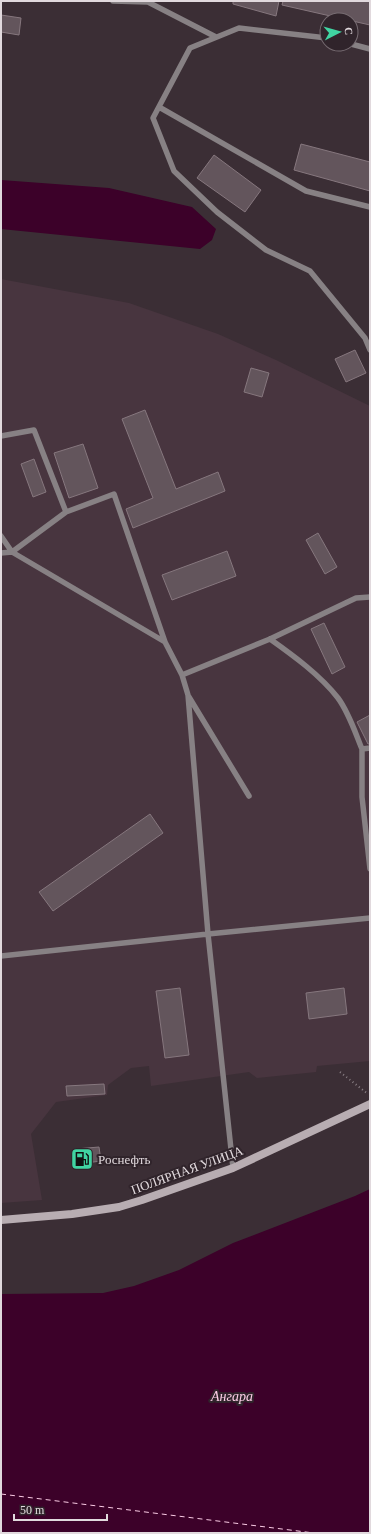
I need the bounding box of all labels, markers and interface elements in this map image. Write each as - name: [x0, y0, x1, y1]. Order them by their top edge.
- north arrow: [319, 12, 359, 52]
- text: С: [343, 26, 355, 36]
- street label: ПОЛЯРНАЯ УЛИЦА: [129, 1143, 246, 1197]
- fuel station icon: Роснефть: [69, 1146, 95, 1172]
- place label: Роснефть: [98, 1152, 150, 1167]
- water label: Ангара: [210, 1389, 253, 1404]
- scale bar: [14, 1496, 107, 1522]
- text: 50 m: [20, 1503, 45, 1517]

